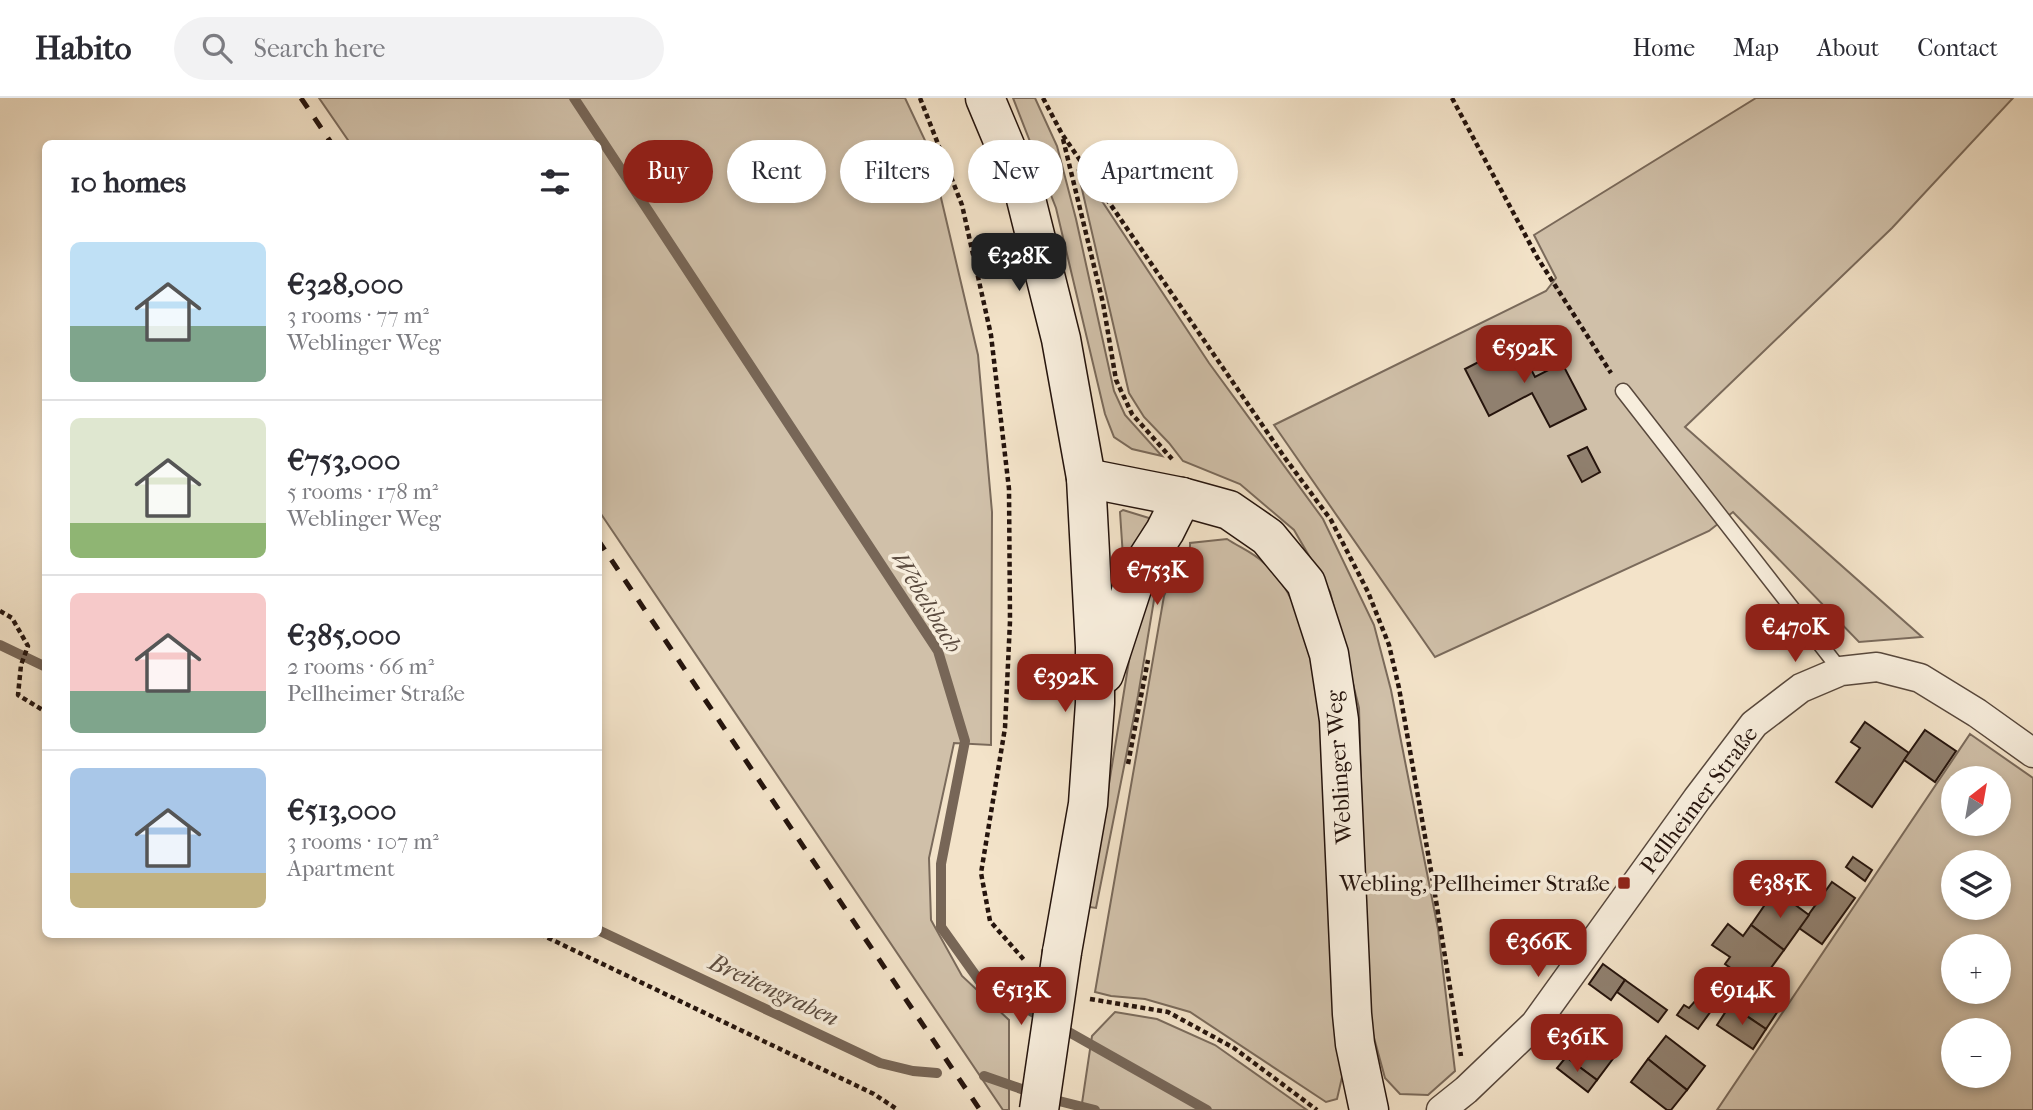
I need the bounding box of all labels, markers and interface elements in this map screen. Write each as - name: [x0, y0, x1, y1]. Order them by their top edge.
- search box: [174, 17, 664, 80]
- text: Habito: [35, 29, 132, 68]
- icon: search: [198, 29, 236, 67]
- text: Search here: [254, 33, 385, 64]
- text: Home: [1633, 34, 1695, 62]
- text: Map: [1733, 34, 1779, 62]
- text: About: [1817, 34, 1879, 62]
- text: Contact: [1917, 34, 1998, 62]
- chip: Buy: [623, 140, 713, 203]
- chip: Rent: [727, 140, 826, 203]
- chip: Filters: [840, 140, 954, 203]
- chip: New: [968, 140, 1063, 203]
- chip: Apartment: [1077, 140, 1238, 203]
- icon: filters: [536, 163, 574, 201]
- text: 10 homes: [70, 165, 186, 200]
- pin: €328K: [970, 234, 1068, 293]
- text: €328K: [987, 242, 1051, 269]
- text: €328,000: [287, 267, 404, 302]
- icon: home: [126, 270, 210, 354]
- text: 3 rooms · 77 m²: [287, 302, 429, 329]
- pin: €592K: [1475, 326, 1573, 385]
- text: Weblinger Weg: [287, 329, 441, 356]
- text: €592K: [1492, 334, 1556, 361]
- text: €753,000: [287, 443, 400, 478]
- icon: home: [126, 446, 210, 530]
- text: 5 rooms · 178 m²: [287, 478, 438, 505]
- text: Weblinger Weg: [287, 505, 441, 532]
- water label: Webelsbach: [886, 546, 968, 658]
- pin: €753K: [1108, 547, 1206, 607]
- text: €753K: [1127, 556, 1187, 583]
- pin: €470K: [1746, 604, 1844, 664]
- text: €470K: [1761, 613, 1829, 640]
- text: €385,000: [287, 618, 401, 653]
- icon: home: [126, 621, 210, 705]
- text: 2 rooms · 66 m²: [287, 653, 434, 680]
- pin: €392K: [1016, 654, 1114, 714]
- text: €392K: [1033, 663, 1097, 690]
- text: Pellheimer Straße: [287, 680, 465, 707]
- street label: Weblinger Weg: [1320, 689, 1358, 846]
- street label: Pellheimer Straße: [1635, 721, 1763, 879]
- north arrow: [1941, 766, 2011, 836]
- map controls: [1941, 766, 2011, 1088]
- text: €513,000: [287, 793, 397, 828]
- icon: home: [126, 796, 210, 880]
- text: 3 rooms · 107 m²: [287, 828, 439, 855]
- button: layers: [1941, 850, 2011, 920]
- text: Apartment: [287, 855, 395, 882]
- pin: €385K: [1731, 860, 1829, 920]
- text: €385K: [1749, 869, 1811, 896]
- place label: Webling, Pellheimer Straße: [1338, 870, 1610, 897]
- marker: Webling, Pellheimer Straße: [1616, 875, 1632, 891]
- pin: €366K: [1489, 920, 1587, 979]
- text: €366K: [1506, 928, 1570, 955]
- button: +: [1941, 934, 2011, 1004]
- water label: Breitengraben: [703, 947, 843, 1032]
- pin: €513K: [972, 968, 1070, 1027]
- pin: €914K: [1693, 968, 1791, 1027]
- text: €513K: [992, 976, 1050, 1003]
- text: €914K: [1710, 976, 1774, 1003]
- pin: €361K: [1528, 1014, 1626, 1074]
- button: −: [1941, 1018, 2011, 1088]
- text: €361K: [1547, 1023, 1607, 1050]

